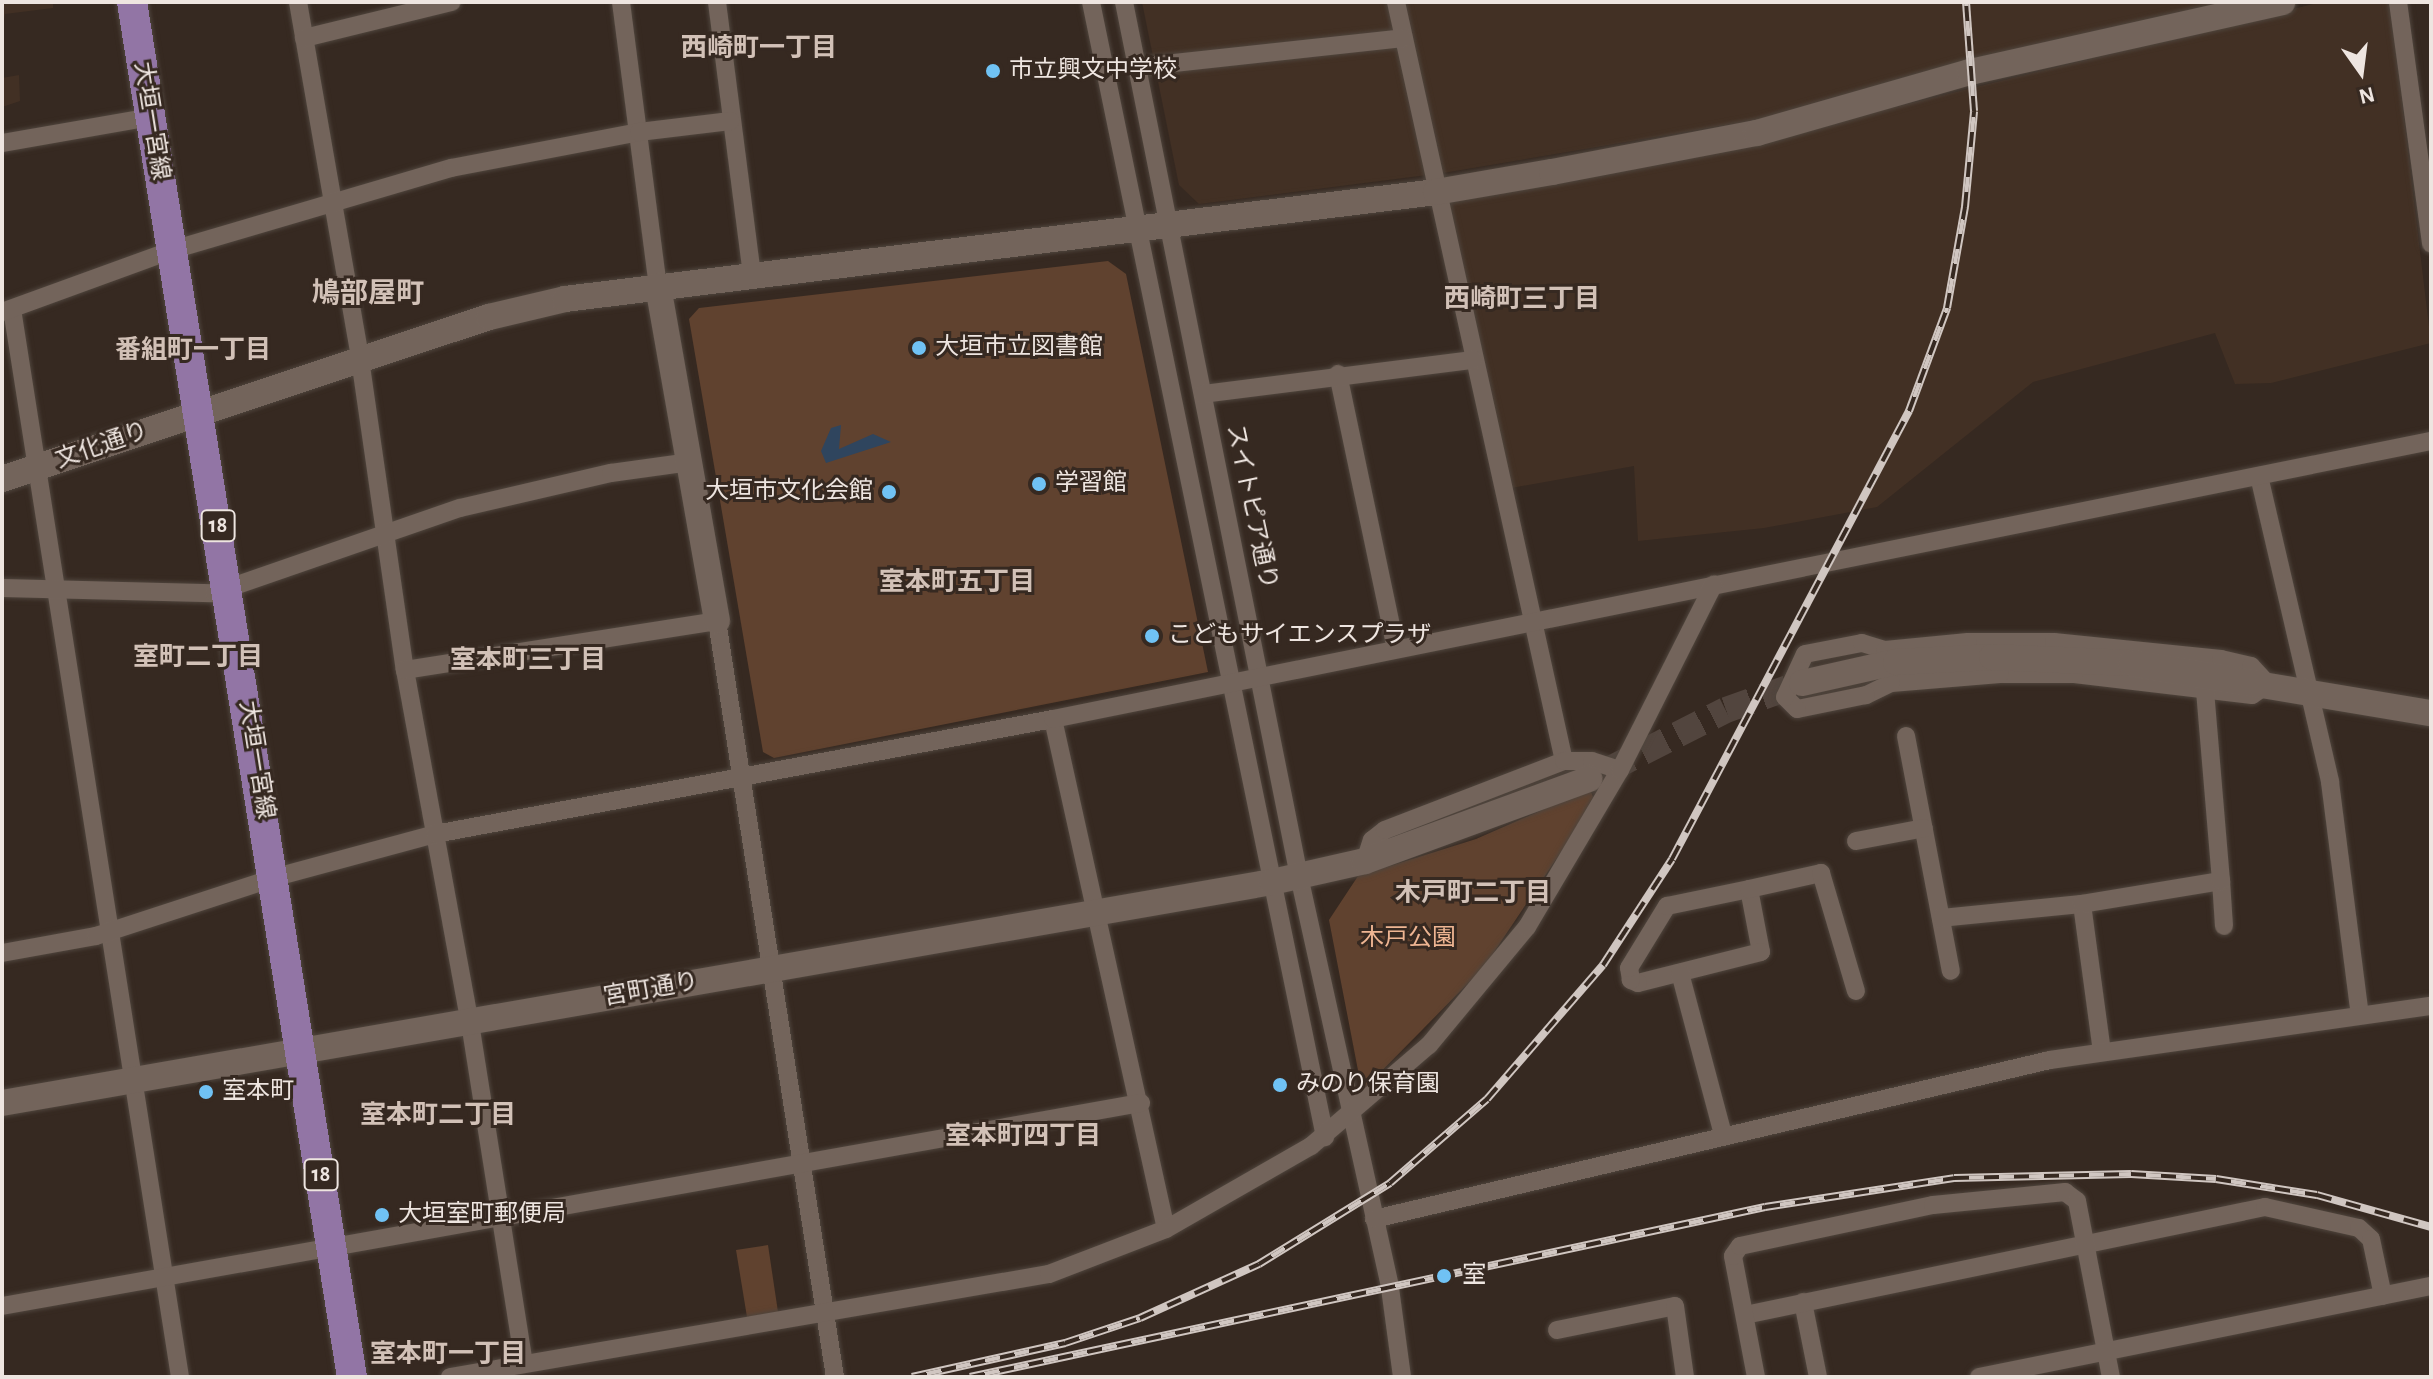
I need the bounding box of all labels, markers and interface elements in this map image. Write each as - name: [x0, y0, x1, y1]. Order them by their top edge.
- north arrow: [2321, 32, 2401, 112]
- district label: 西崎町一丁目: [681, 33, 837, 65]
- place label: 市立興文中学校: [1009, 57, 1177, 85]
- street label: 大垣一宮線: [127, 59, 175, 183]
- marker: 市立興文中学校: [984, 62, 1002, 80]
- text: N: [2357, 83, 2377, 108]
- district label: 鳩部屋町: [312, 277, 424, 311]
- district label: 西崎町三丁目: [1444, 284, 1600, 316]
- place label: 大垣市立図書館: [935, 334, 1103, 362]
- district label: 番組町一丁目: [115, 335, 271, 367]
- marker: 大垣市立図書館: [910, 339, 928, 357]
- street label: 文化通り: [52, 417, 152, 475]
- street label: スイトピア通り: [1219, 422, 1283, 592]
- place label: 学習館: [1055, 470, 1127, 498]
- marker: 学習館: [1030, 475, 1048, 493]
- place label: 大垣市文化会館: [705, 478, 873, 506]
- marker: 大垣市文化会館: [880, 483, 898, 501]
- road number: 18: [200, 508, 236, 544]
- district label: 室本町五丁目: [879, 567, 1035, 599]
- place label: こどもサイエンスプラザ: [1168, 622, 1432, 650]
- marker: こどもサイエンスプラザ: [1143, 627, 1161, 645]
- district label: 室町二丁目: [133, 642, 263, 674]
- district label: 室本町三丁目: [450, 645, 606, 677]
- street label: 大垣一宮線: [232, 698, 280, 822]
- district label: 木戸町二丁目: [1395, 878, 1551, 910]
- park label: 木戸公園: [1360, 925, 1456, 953]
- street label: 宮町通り: [601, 967, 701, 1013]
- place label: みのり保育園: [1296, 1071, 1440, 1099]
- marker: みのり保育園: [1271, 1076, 1289, 1094]
- place label: 室本町: [222, 1078, 294, 1106]
- marker: 室本町: [197, 1083, 215, 1101]
- district label: 室本町二丁目: [360, 1100, 516, 1132]
- district label: 室本町四丁目: [945, 1121, 1101, 1153]
- road number: 18: [303, 1157, 339, 1193]
- place label: 大垣室町郵便局: [398, 1201, 566, 1229]
- marker: 大垣室町郵便局: [373, 1206, 391, 1224]
- place label: 室: [1462, 1262, 1486, 1290]
- marker: 室: [1433, 1265, 1455, 1287]
- district label: 室本町一丁目: [370, 1339, 526, 1371]

